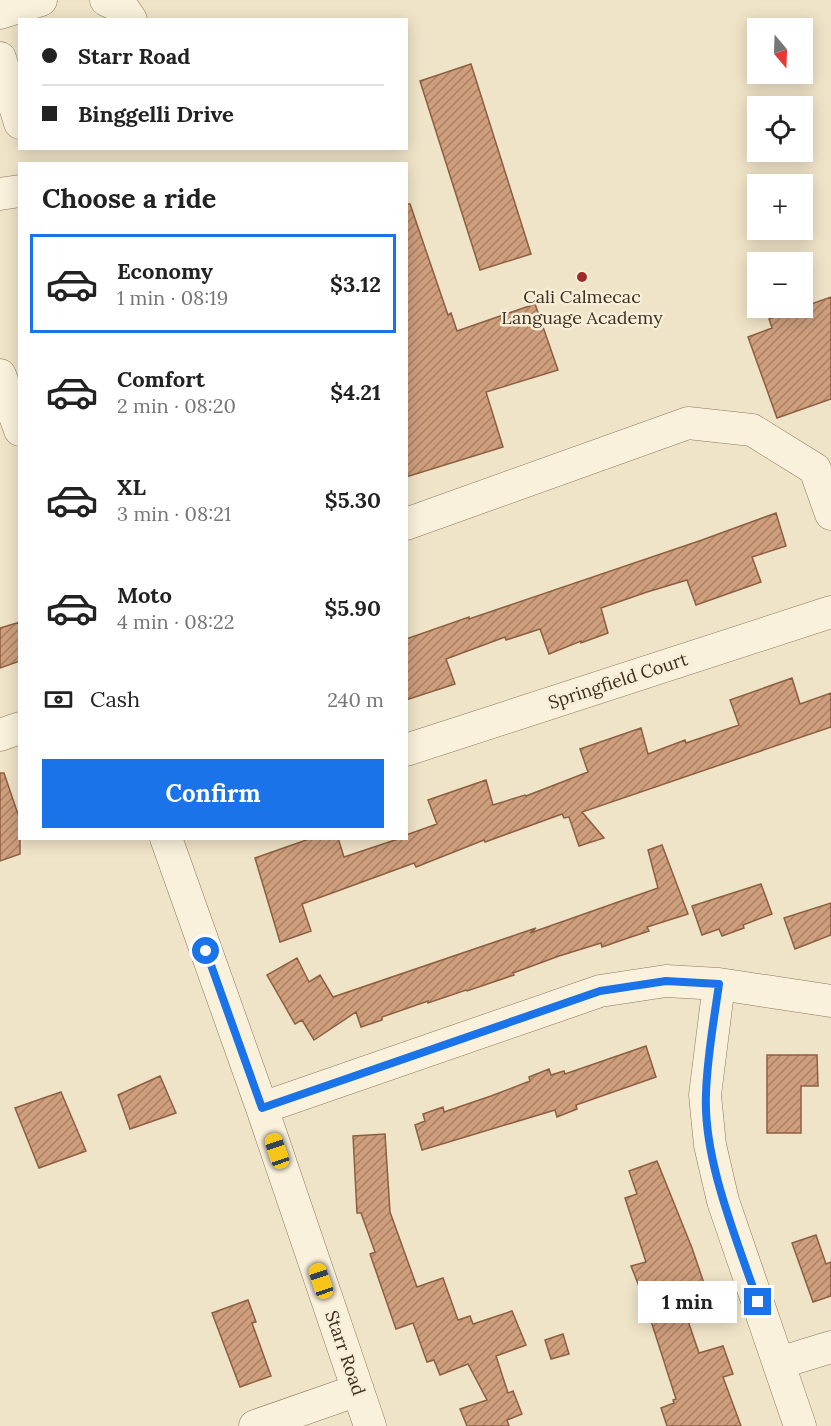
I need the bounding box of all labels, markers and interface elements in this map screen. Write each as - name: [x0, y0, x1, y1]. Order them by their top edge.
- north arrow: [747, 18, 813, 84]
- map controls: [747, 18, 813, 318]
- text: Starr Road: [78, 42, 190, 70]
- button: locate: [747, 96, 813, 162]
- text: Binggelli Drive: [78, 100, 234, 128]
- button: +: [747, 174, 813, 240]
- text: Choose a ride: [42, 181, 216, 215]
- button: −: [747, 252, 813, 318]
- icon: car: [45, 257, 99, 311]
- text: Economy: [117, 257, 213, 285]
- text: $3.12: [330, 270, 381, 298]
- marker: Cali Calmecac Language Academy: [575, 270, 589, 284]
- text: 1 min · 08:19: [117, 285, 228, 310]
- place label: Cali Calmecac Language Academy: [501, 285, 663, 329]
- icon: car: [45, 365, 99, 419]
- text: Comfort: [117, 365, 205, 393]
- text: $4.21: [330, 378, 381, 406]
- text: 2 min · 08:20: [117, 393, 236, 418]
- icon: car: [45, 473, 99, 527]
- text: XL: [117, 473, 146, 501]
- text: $5.30: [325, 486, 381, 514]
- text: 3 min · 08:21: [117, 501, 231, 526]
- icon: car: [45, 581, 99, 635]
- text: Moto: [117, 581, 172, 609]
- text: $5.90: [324, 594, 381, 622]
- text: 4 min · 08:22: [117, 609, 234, 634]
- street label: Springfield Court: [545, 647, 691, 714]
- icon: cash: [42, 683, 75, 716]
- text: Cash: [90, 685, 140, 713]
- text: 240 m: [327, 687, 384, 712]
- button: Confirm: [42, 759, 384, 828]
- route start: [192, 937, 219, 964]
- car: [263, 1131, 291, 1171]
- car: [307, 1261, 335, 1301]
- callout: 1 min: [638, 1281, 737, 1323]
- route end: [744, 1288, 771, 1315]
- text: 1 min: [662, 1289, 713, 1314]
- street label: Starr Road: [320, 1307, 371, 1399]

